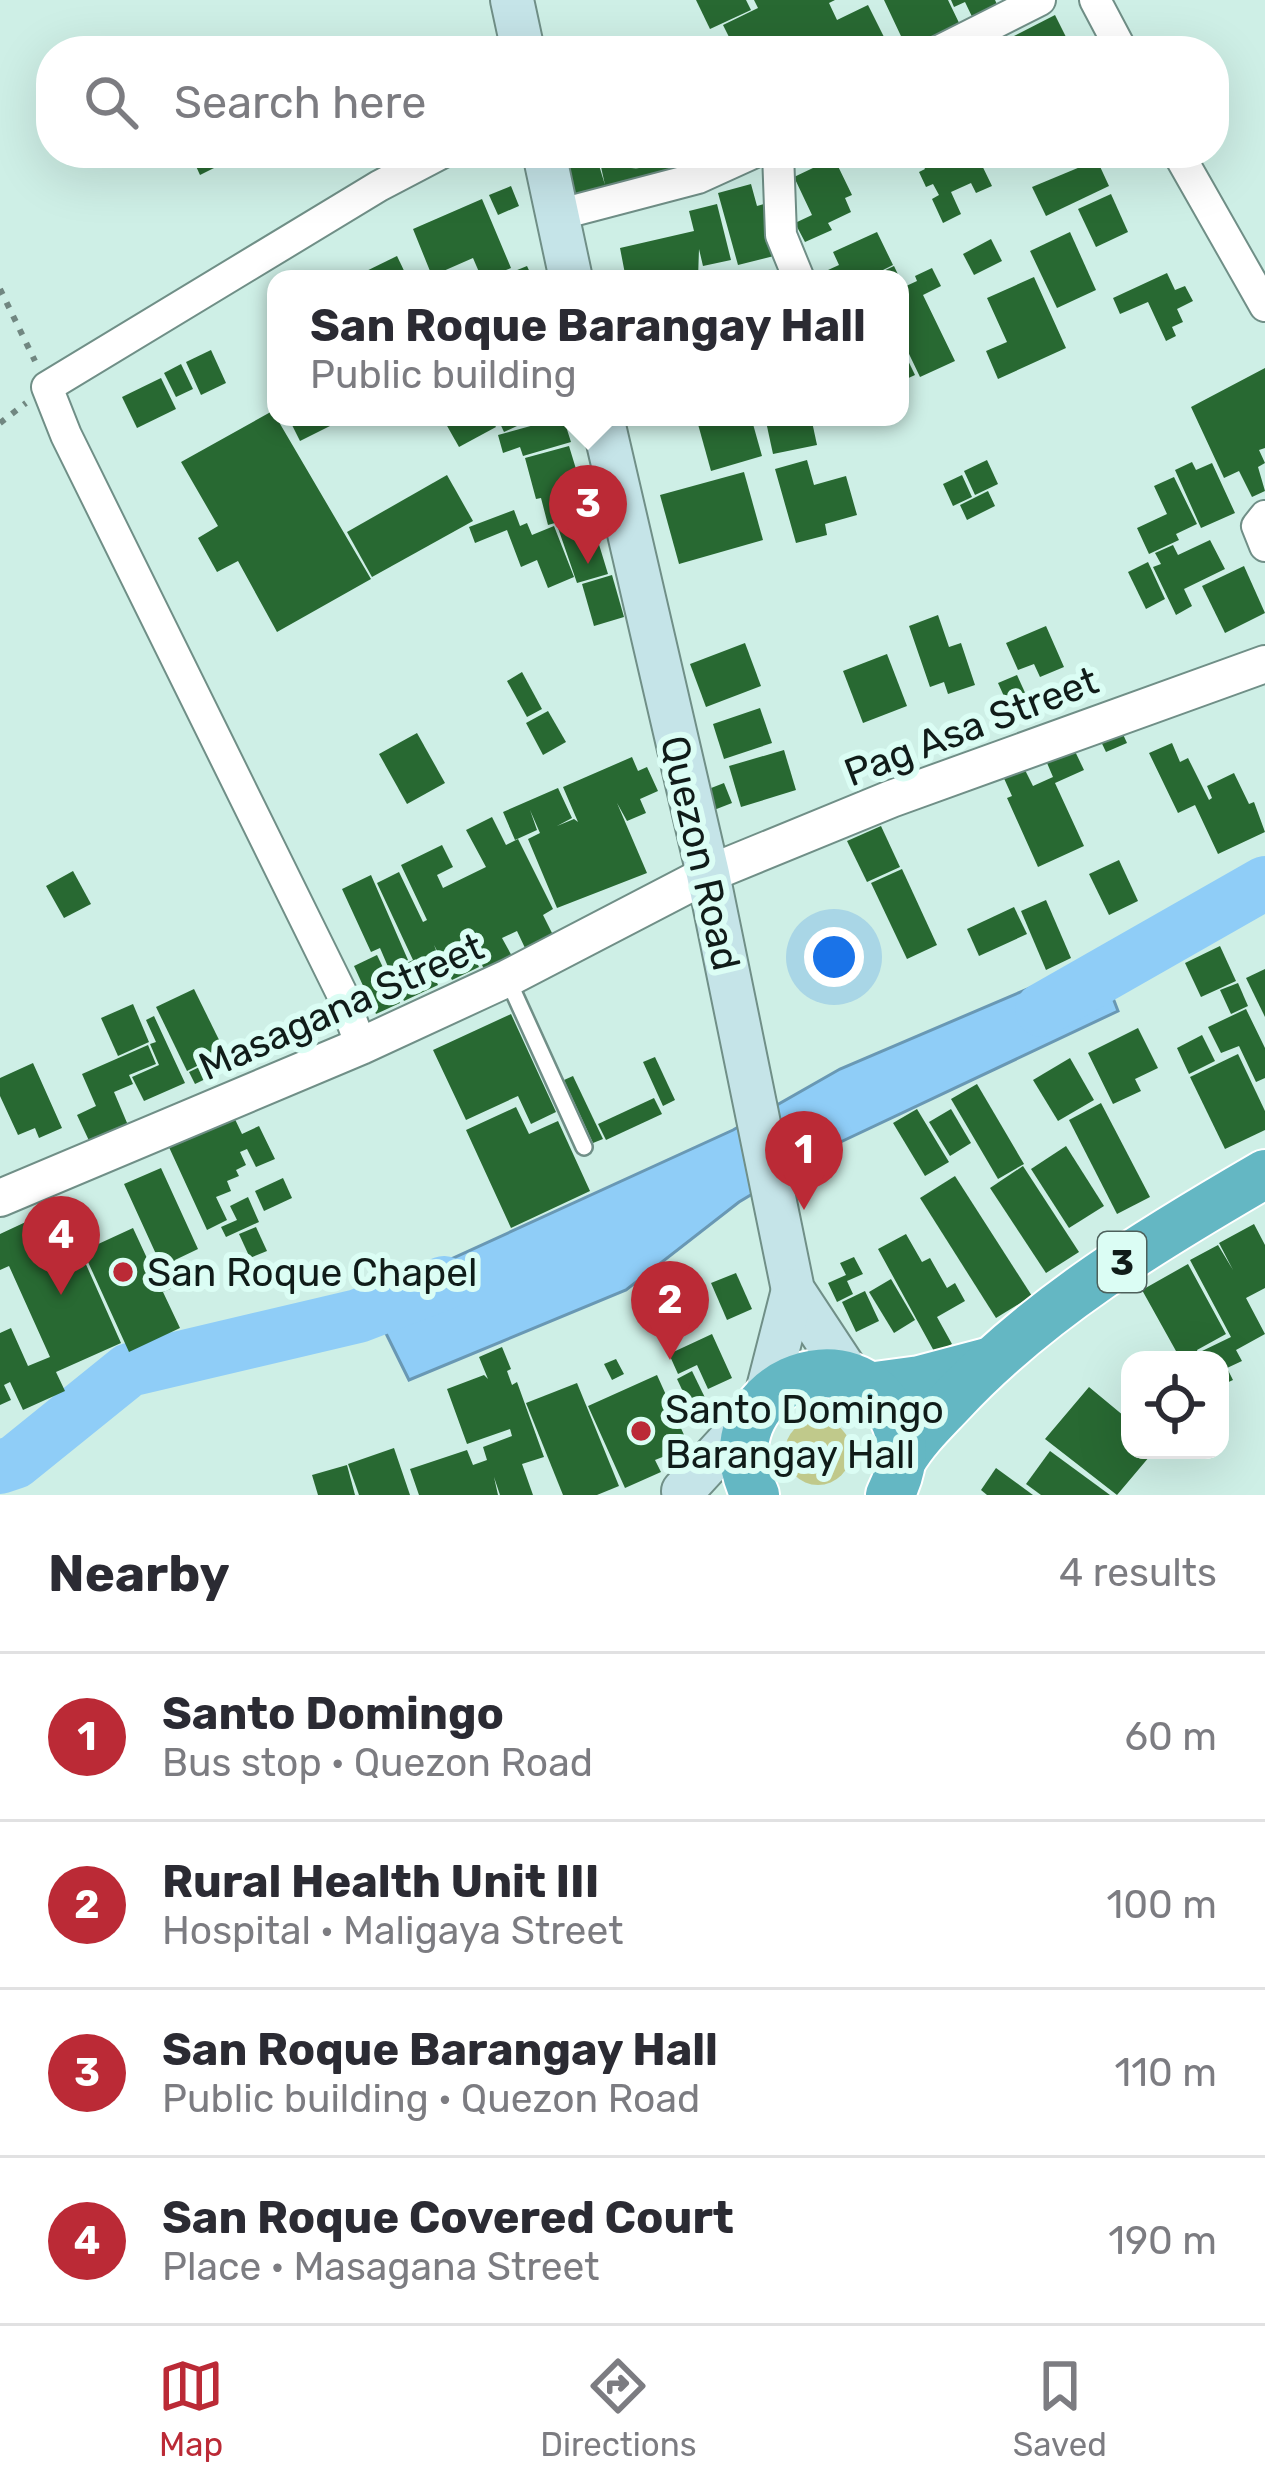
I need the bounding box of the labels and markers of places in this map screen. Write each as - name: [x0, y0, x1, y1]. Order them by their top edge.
- pin: 3: [549, 465, 627, 564]
- pin: 1: [765, 1111, 843, 1210]
- pin: 4: [22, 1196, 100, 1295]
- place label: San Roque Chapel: [147, 1250, 478, 1296]
- marker: San Roque Chapel: [110, 1259, 136, 1285]
- pin: 2: [631, 1261, 709, 1360]
- place label: Santo Domingo Barangay Hall: [665, 1387, 944, 1478]
- marker: Santo Domingo Barangay Hall: [628, 1418, 654, 1444]

